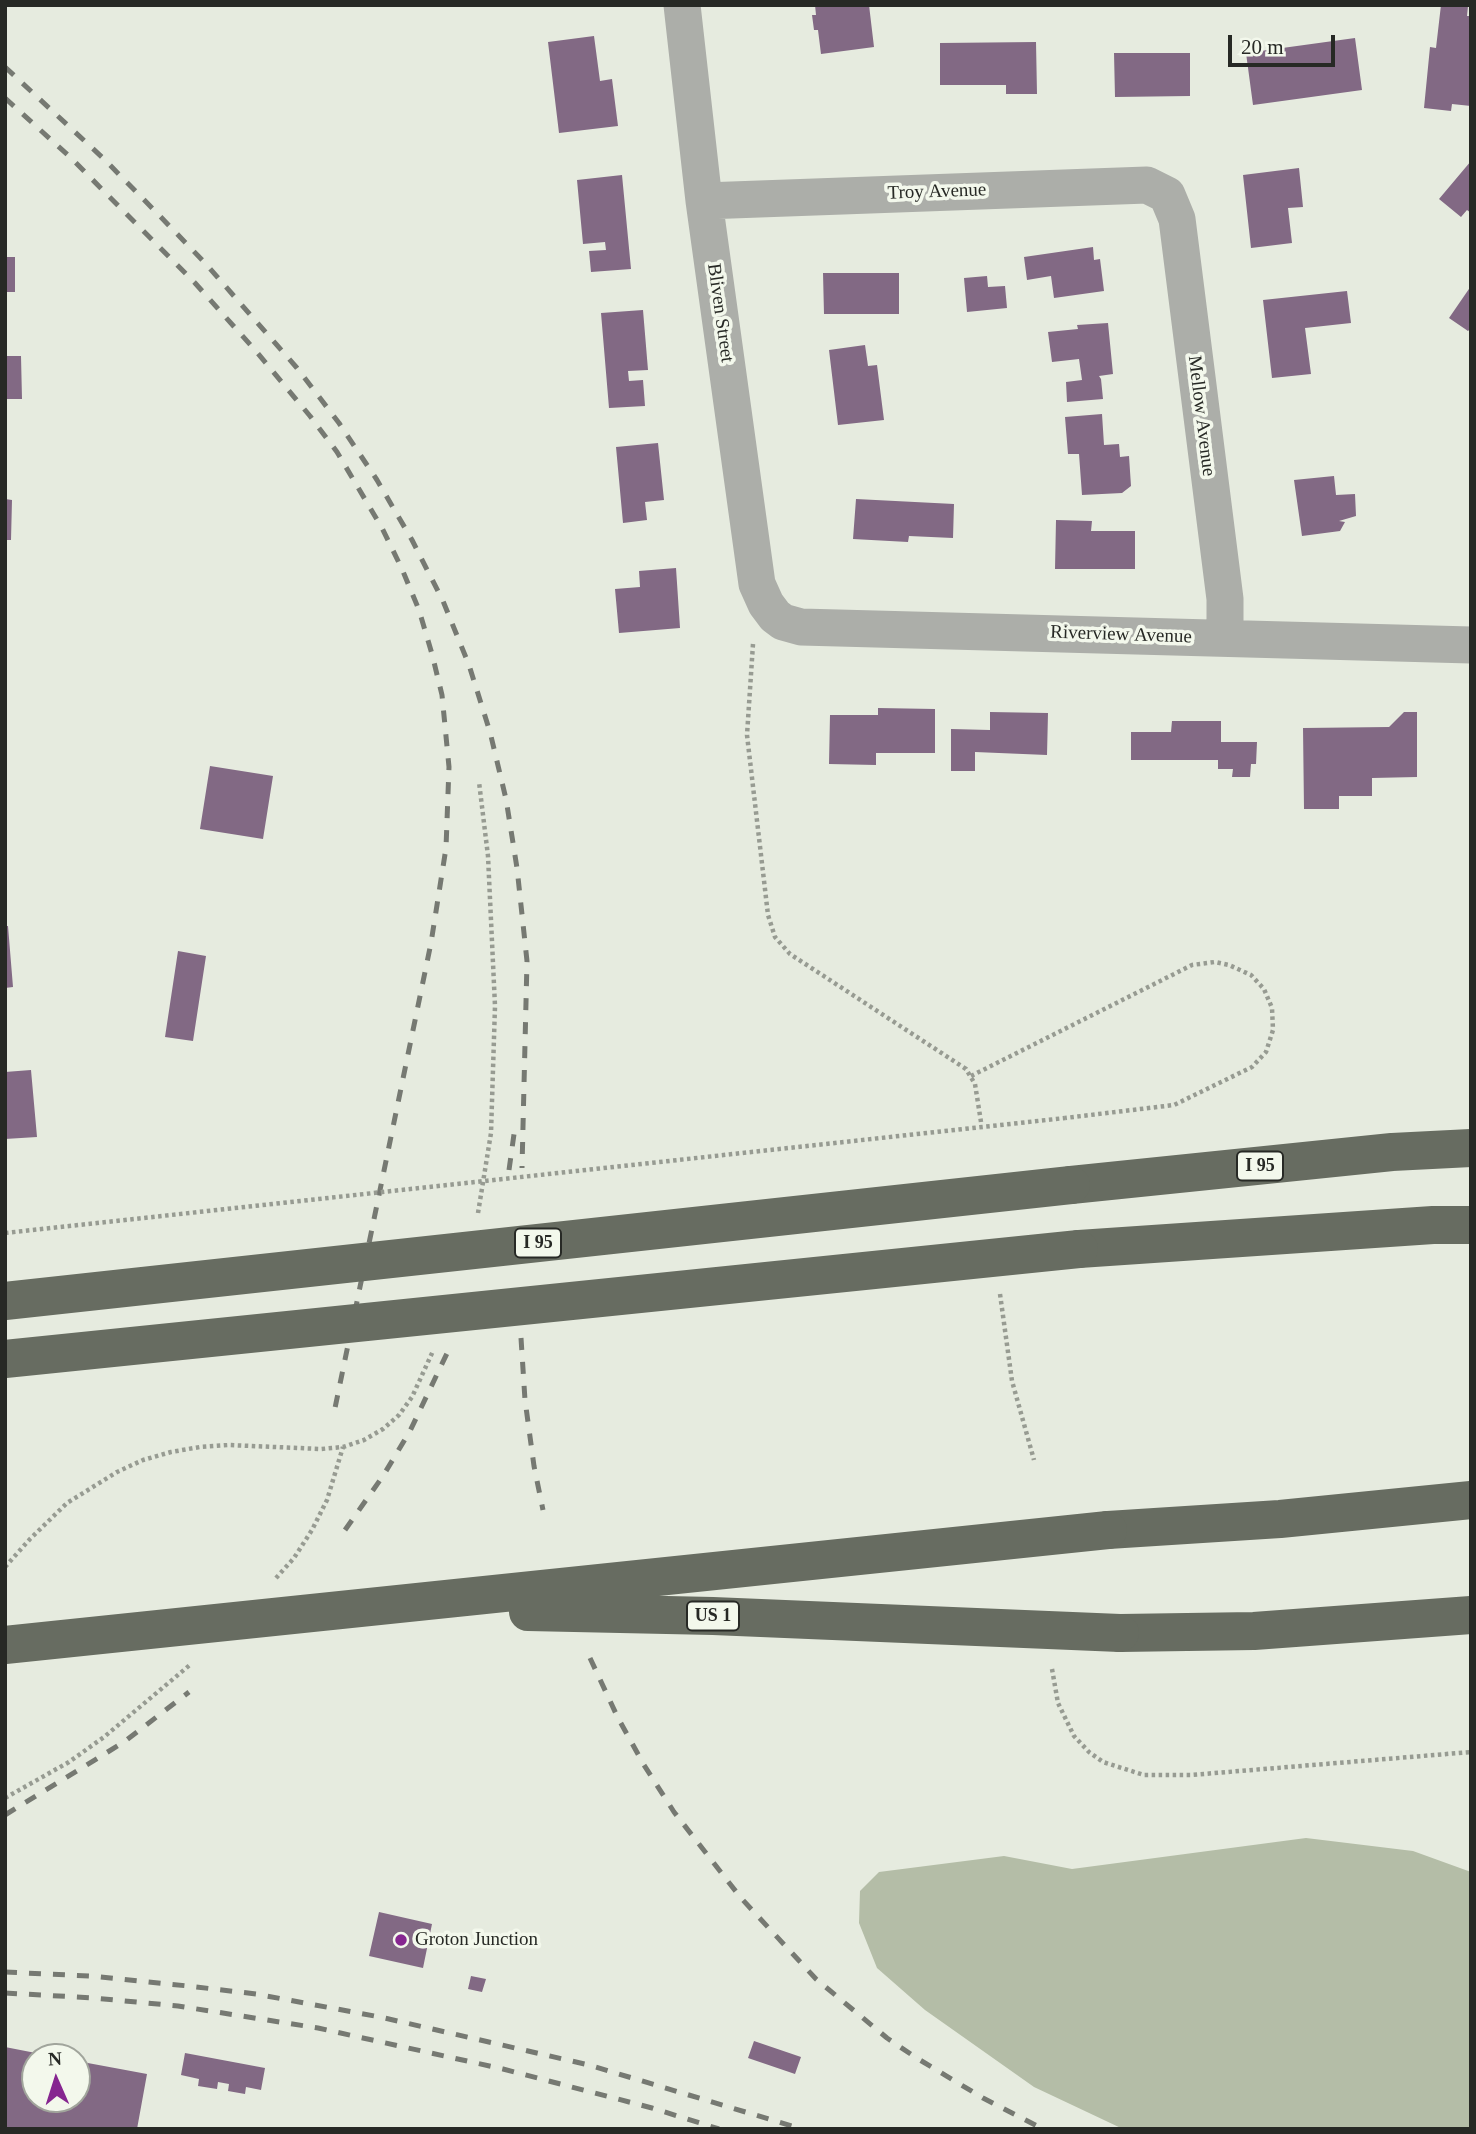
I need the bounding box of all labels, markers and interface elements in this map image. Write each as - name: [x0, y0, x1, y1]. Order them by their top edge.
- scale bar: [1231, 21, 1338, 65]
- text: 20 m: [1241, 35, 1284, 59]
- street label: Troy Avenue: [887, 179, 987, 205]
- street label: Bliven Street: [702, 262, 738, 364]
- street label: Mellow Avenue: [1182, 354, 1220, 478]
- street label: Riverview Avenue: [1050, 621, 1192, 649]
- road number: I 95: [1237, 1152, 1283, 1181]
- road number: I 95: [515, 1228, 561, 1258]
- road number: US 1: [687, 1602, 739, 1630]
- place label: Groton Junction: [415, 1929, 538, 1951]
- marker: Groton Junction: [393, 1932, 409, 1948]
- north arrow: [21, 2043, 91, 2113]
- text: N: [48, 2048, 62, 2069]

